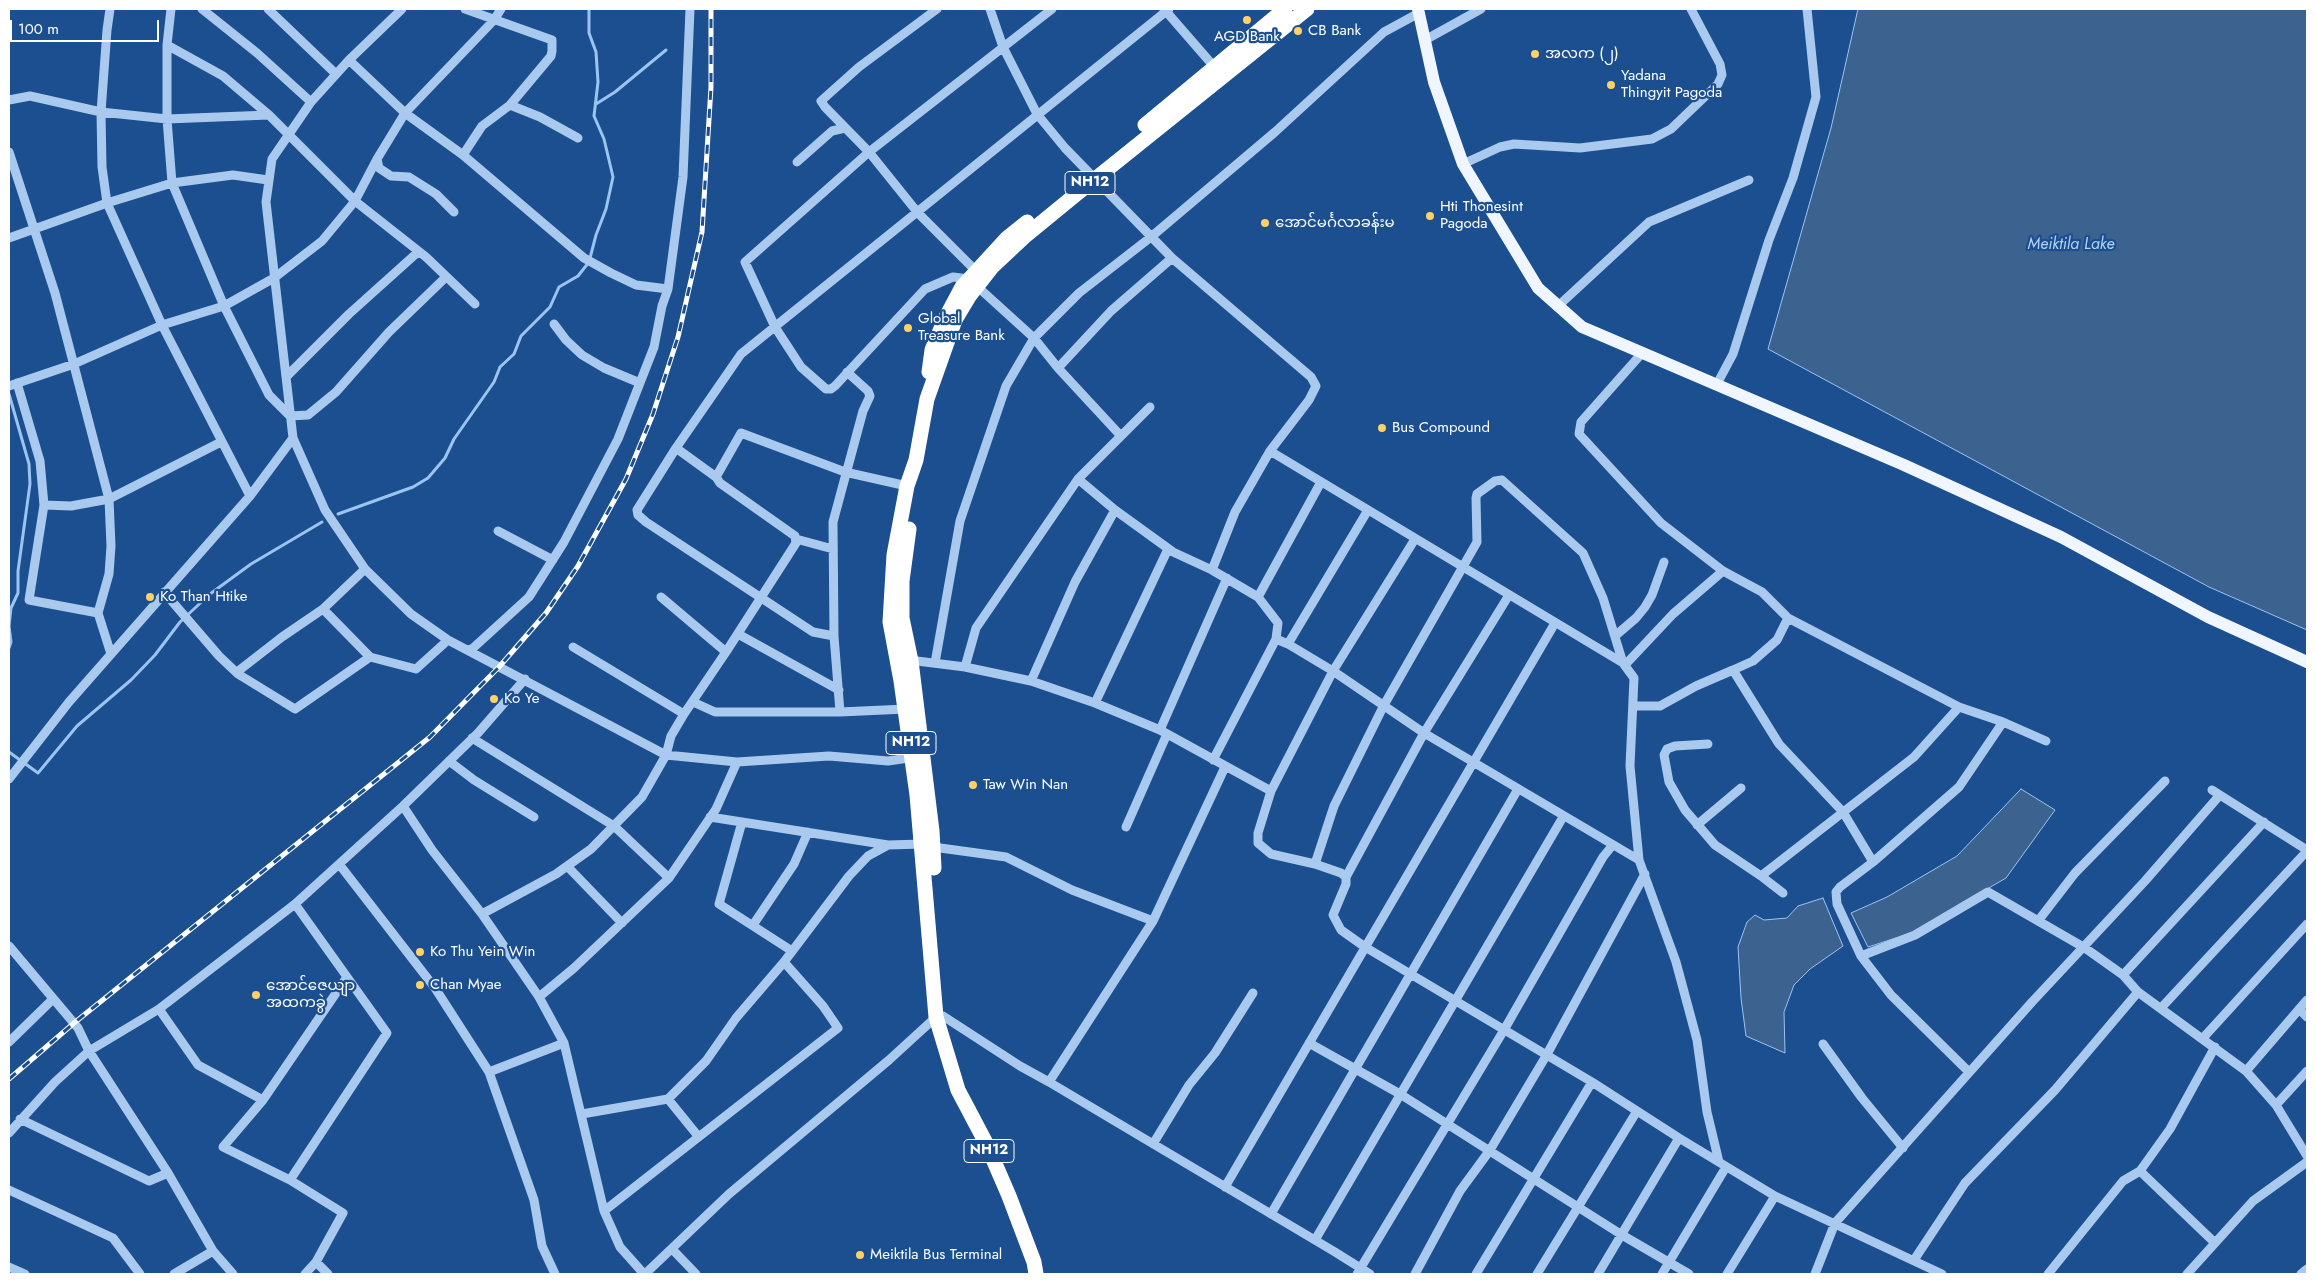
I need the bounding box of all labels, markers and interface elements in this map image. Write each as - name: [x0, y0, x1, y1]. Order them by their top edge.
- scale bar: [12, 10, 161, 42]
- marker: AGD Bank: [1241, 14, 1253, 26]
- text: 100 m: [18, 18, 59, 40]
- place label: CB Bank: [1308, 22, 1361, 40]
- marker: CB Bank: [1292, 25, 1304, 37]
- place label: AGD Bank: [1214, 28, 1280, 46]
- place label: အလက (၂): [1545, 45, 1619, 63]
- marker: အလက (၂): [1529, 48, 1541, 60]
- place label: Yadana Thingyit Pagoda: [1621, 67, 1722, 102]
- marker: Yadana Thingyit Pagoda: [1605, 79, 1617, 91]
- road number: NH12: [1065, 172, 1115, 194]
- place label: Hti Thonesint Pagoda: [1440, 198, 1523, 233]
- marker: Hti Thonesint Pagoda: [1424, 210, 1436, 222]
- place label: အောင်မင်္ဂလာခန်းမ: [1275, 214, 1395, 232]
- marker: အောင်မင်္ဂလာခန်းမ: [1259, 217, 1271, 229]
- water label: Meiktila Lake: [2028, 235, 2114, 255]
- place label: Global Treasure Bank: [918, 310, 1005, 345]
- marker: Global Treasure Bank: [902, 322, 914, 334]
- place label: Bus Compound: [1392, 419, 1490, 437]
- marker: Bus Compound: [1376, 422, 1388, 434]
- place label: Ko Than Htike: [160, 588, 247, 606]
- marker: Ko Than Htike: [144, 591, 156, 603]
- place label: Ko Ye: [504, 690, 539, 708]
- marker: Ko Ye: [488, 693, 500, 705]
- road number: NH12: [886, 731, 936, 754]
- place label: Taw Win Nan: [983, 776, 1068, 794]
- marker: Taw Win Nan: [967, 779, 979, 791]
- place label: Ko Thu Yein Win: [430, 943, 535, 961]
- marker: Ko Thu Yein Win: [414, 946, 426, 958]
- place label: Chan Myae: [430, 976, 501, 994]
- place label: အောင်ဇေယျာ အထကခွဲ: [266, 977, 355, 1012]
- marker: Chan Myae: [414, 979, 426, 991]
- marker: အောင်ဇေယျာ အထကခွဲ: [250, 989, 262, 1001]
- road number: NH12: [964, 1140, 1014, 1162]
- place label: Meiktila Bus Terminal: [870, 1246, 1002, 1264]
- marker: Meiktila Bus Terminal: [854, 1249, 866, 1261]

